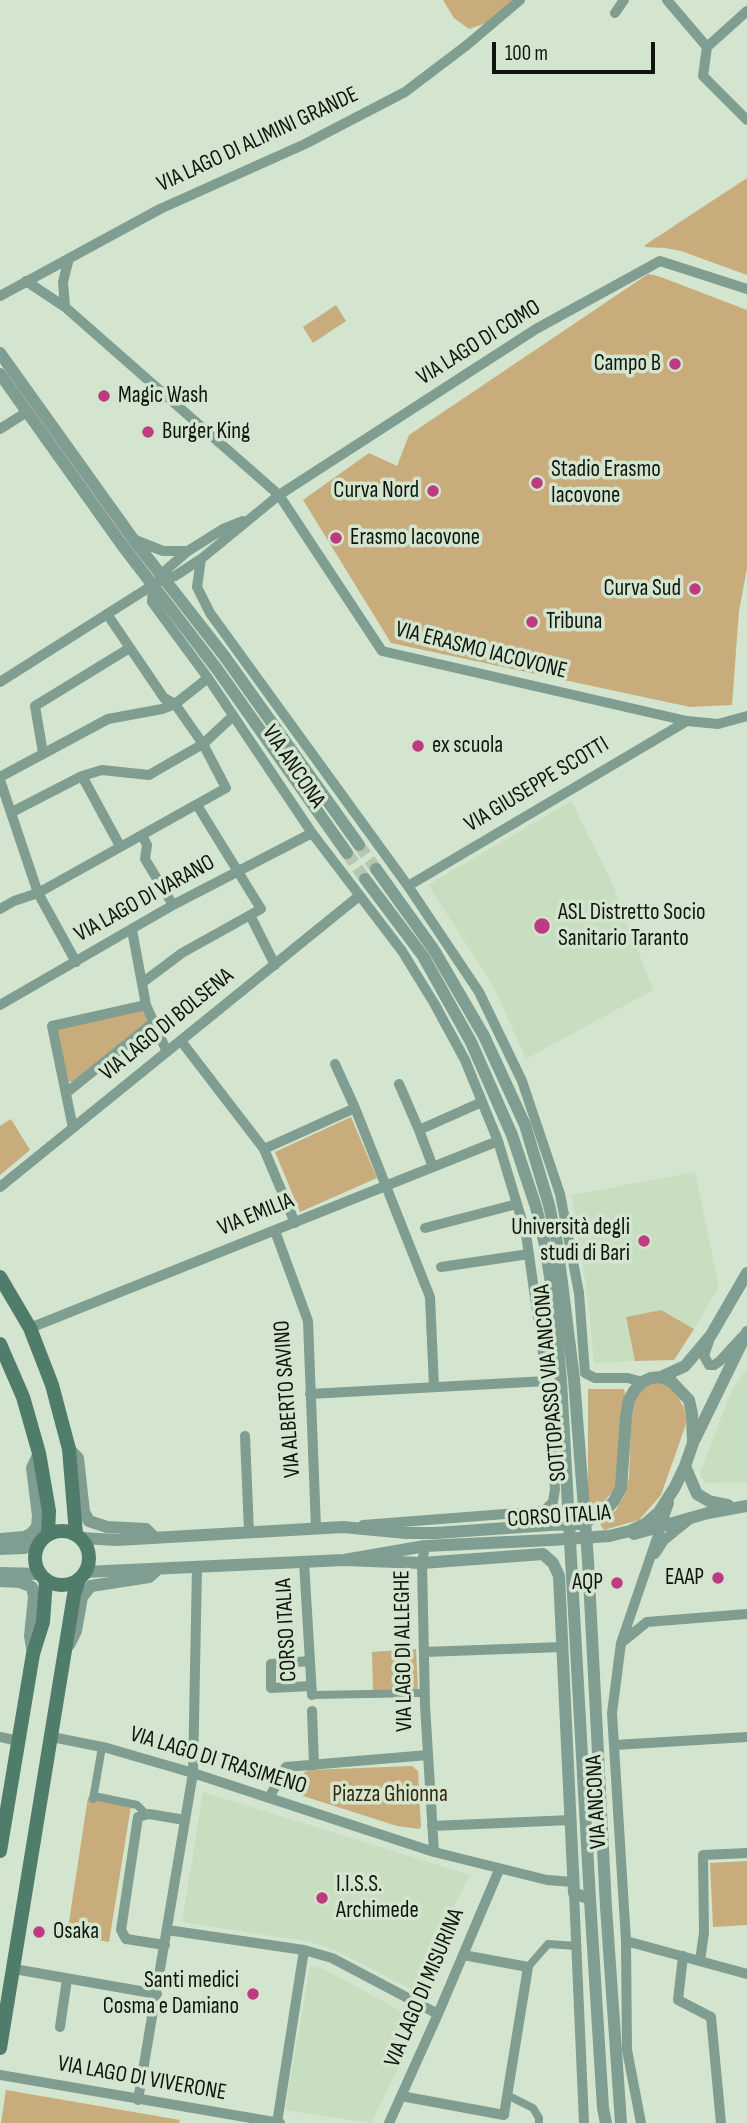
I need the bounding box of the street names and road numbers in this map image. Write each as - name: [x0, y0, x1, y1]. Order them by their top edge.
- street label: VIA LAGO DI ALIMINI GRANDE: [153, 81, 363, 199]
- street label: VIA LAGO DI COMO: [412, 294, 546, 392]
- street label: VIA ERASMO IACOVONE: [392, 616, 570, 686]
- street label: VIA ANCONA: [255, 720, 331, 814]
- street label: VIA GIUSEPPE SCOTTI: [460, 731, 614, 839]
- street label: VIA LAGO DI VARANO: [70, 849, 220, 949]
- street label: VIA LAGO DI BOLSENA: [95, 963, 239, 1087]
- street label: VIA EMILIA: [214, 1187, 298, 1243]
- street label: SOTTOPASSO VIA ANCONA: [529, 1283, 573, 1483]
- street label: VIA ALBERTO SAVINO: [269, 1319, 307, 1479]
- street label: CORSO ITALIA: [506, 1500, 612, 1534]
- street label: VIA LAGO DI ALLEGHE: [389, 1570, 419, 1732]
- street label: CORSO ITALIA: [271, 1578, 303, 1682]
- street label: VIA LAGO DI TRASIMENO: [126, 1721, 310, 1801]
- street label: VIA ANCONA: [581, 1754, 613, 1850]
- street label: VIA LAGO DI MISURINA: [379, 1905, 471, 2071]
- street label: VIA LAGO DI VIVERONE: [55, 2051, 229, 2107]

